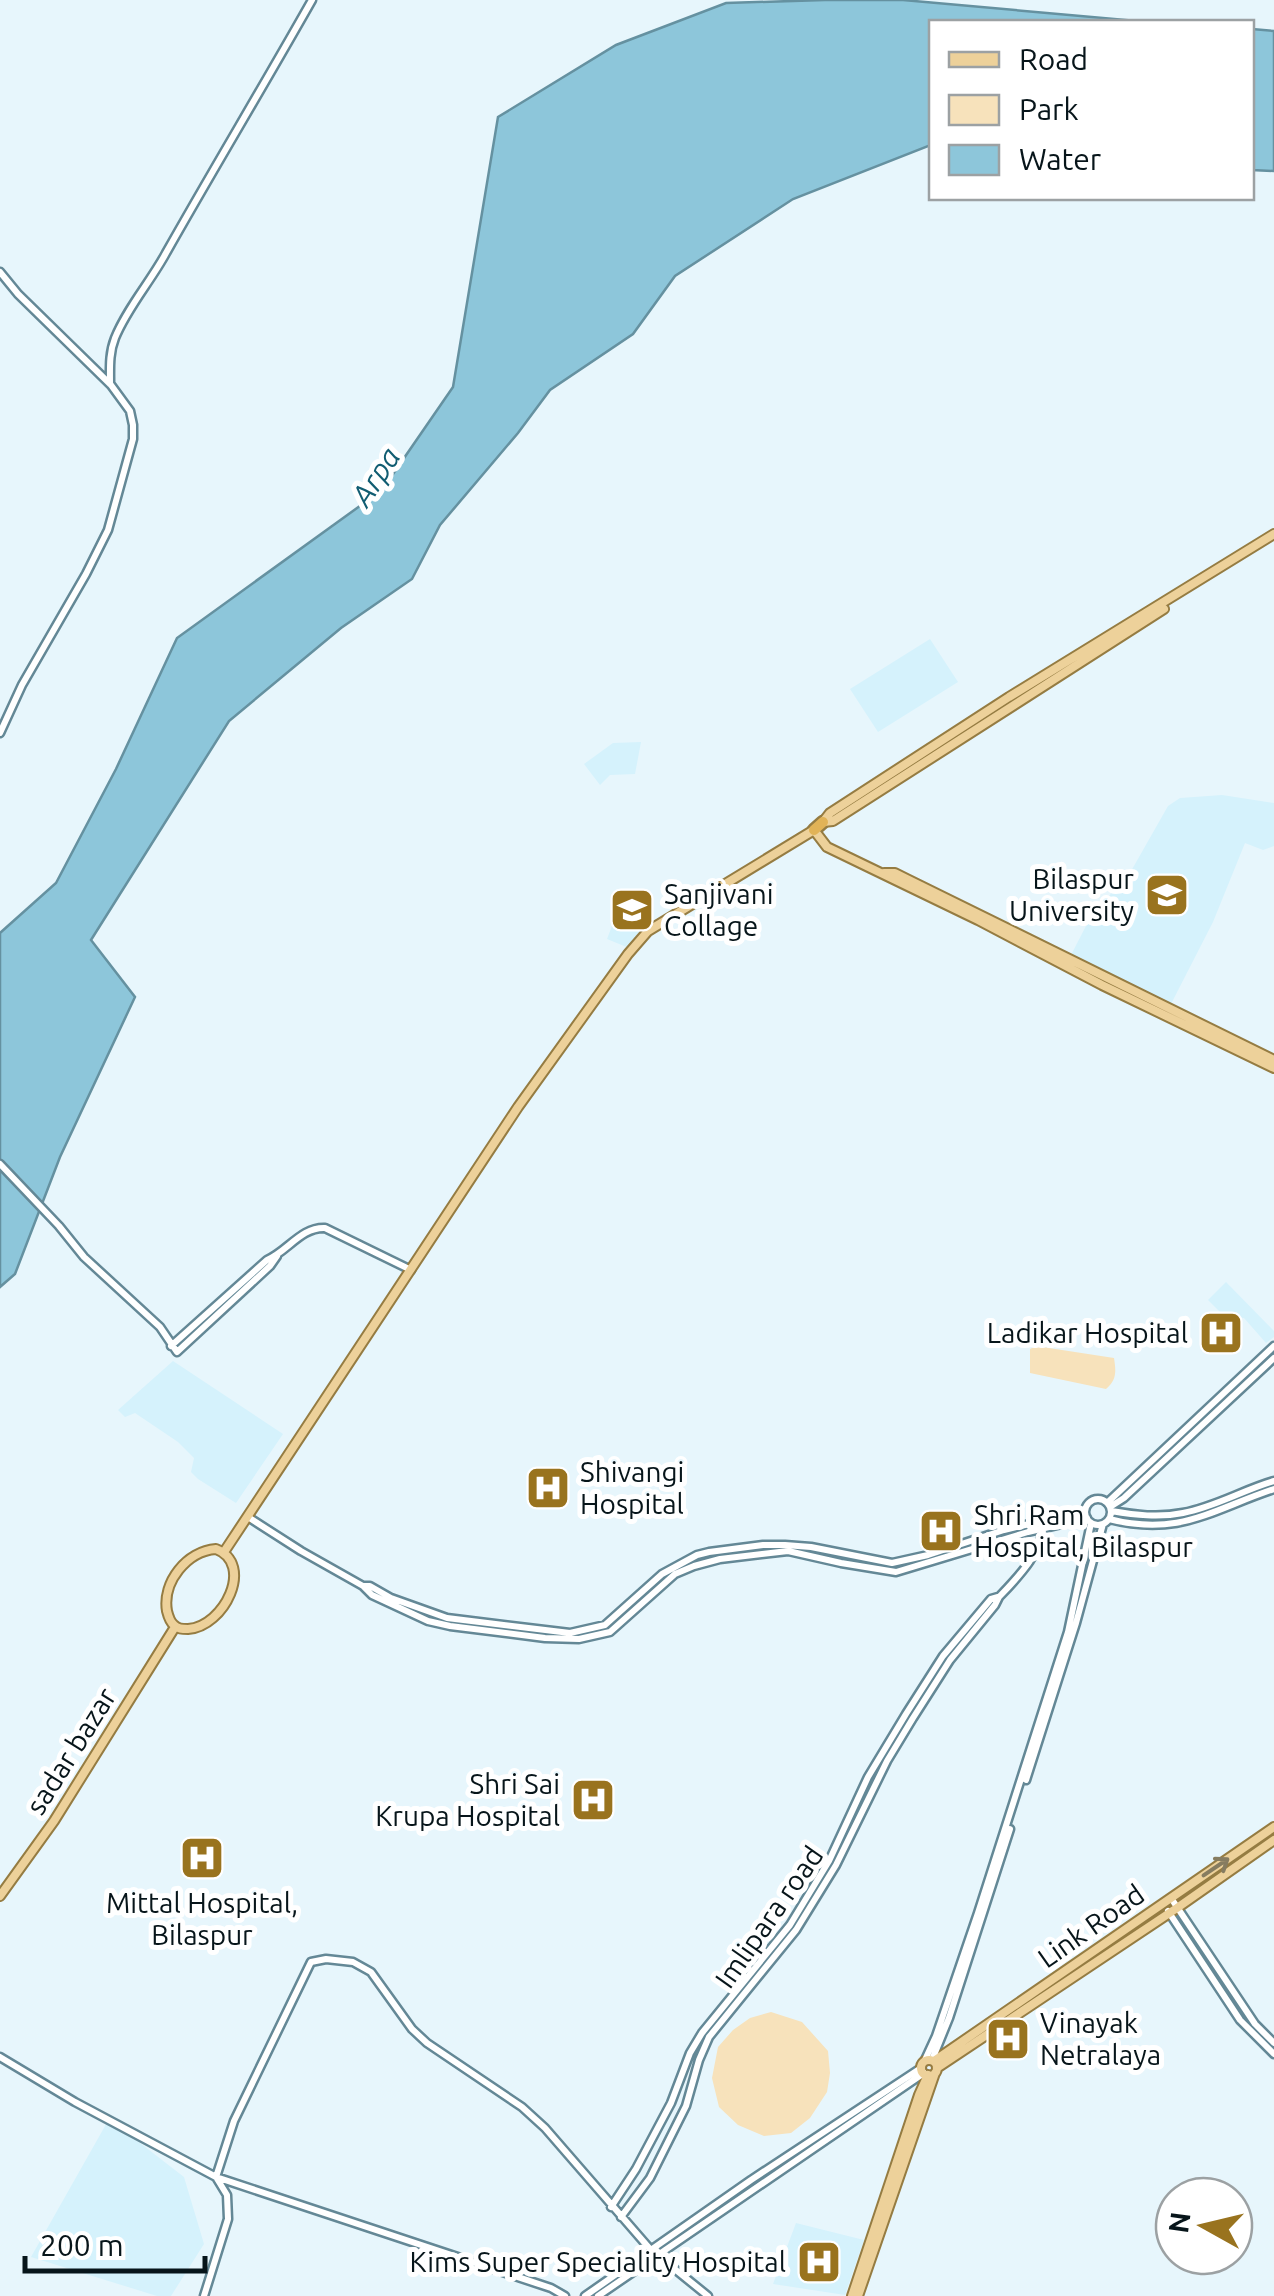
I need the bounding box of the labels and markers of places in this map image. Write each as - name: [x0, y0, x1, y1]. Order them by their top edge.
- place label: Bilaspur University: [1009, 863, 1134, 926]
- school or university icon: Bilaspur University: [1144, 872, 1190, 918]
- place label: Sanjivani Collage: [664, 878, 773, 941]
- school or university icon: Sanjivani Collage: [609, 887, 655, 933]
- hospital icon: Ladikar Hospital: [1198, 1310, 1244, 1356]
- place label: Ladikar Hospital: [987, 1317, 1188, 1348]
- place label: Shivangi Hospital: [580, 1456, 684, 1519]
- hospital icon: Shivangi Hospital: [525, 1465, 571, 1511]
- place label: Shri Ram Hospital, Bilaspur: [974, 1499, 1193, 1562]
- hospital icon: Shri Ram Hospital, Bilaspur: [918, 1508, 964, 1554]
- place label: Shri Sai Krupa Hospital: [375, 1768, 560, 1831]
- hospital icon: Shri Sai Krupa Hospital: [570, 1777, 616, 1823]
- hospital icon: Mittal Hospital, Bilaspur: [179, 1835, 225, 1881]
- place label: Mittal Hospital, Bilaspur: [106, 1887, 298, 1950]
- place label: Vinayak Netralaya: [1040, 2007, 1161, 2070]
- hospital icon: Vinayak Netralaya: [985, 2016, 1031, 2062]
- hospital icon: Kims Super Speciality Hospital: [796, 2239, 842, 2285]
- place label: Kims Super Speciality Hospital: [410, 2246, 786, 2277]

